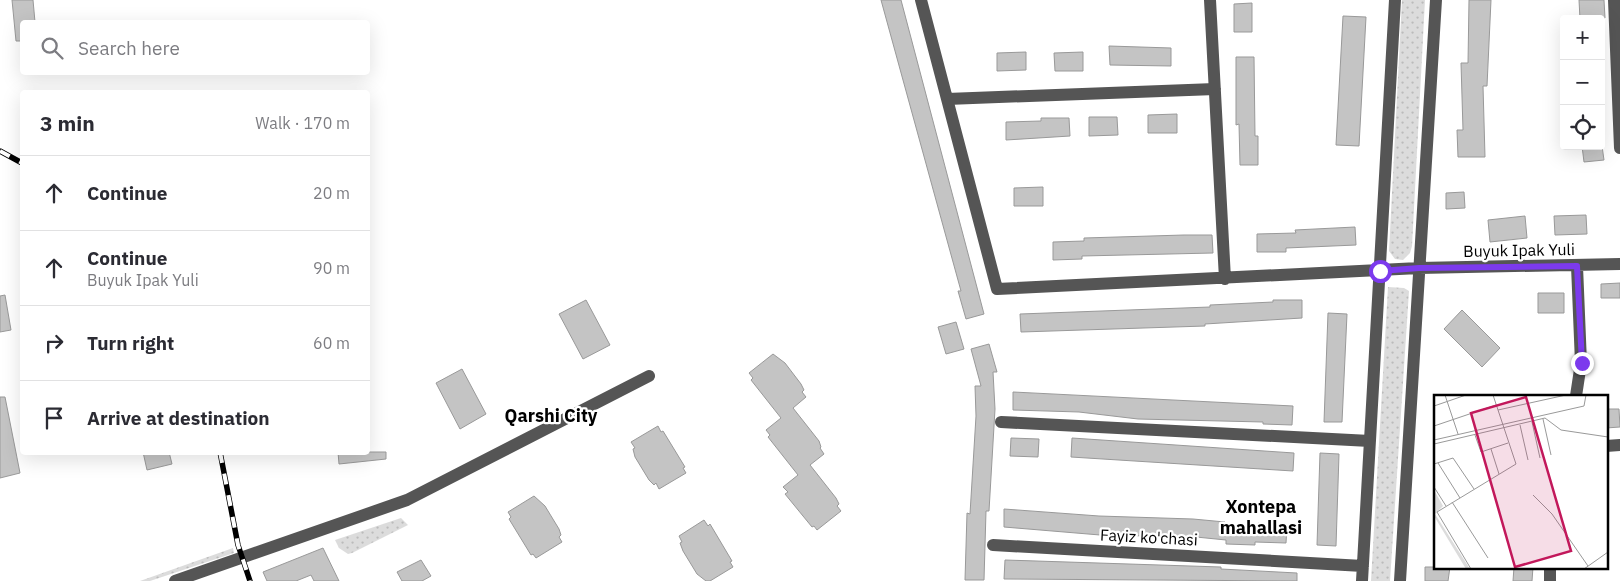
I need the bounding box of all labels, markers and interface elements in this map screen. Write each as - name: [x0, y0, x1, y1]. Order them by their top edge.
- map controls: [1560, 15, 1605, 150]
- button: +: [1560, 15, 1605, 60]
- search box: [20, 20, 370, 75]
- icon: search: [38, 34, 66, 62]
- text: Search here: [78, 36, 180, 60]
- button: −: [1560, 60, 1605, 105]
- button: locate: [1560, 105, 1605, 150]
- text: 3 min: [40, 109, 95, 137]
- text: Walk · 170 m: [255, 113, 350, 133]
- icon: ahead: [40, 179, 68, 207]
- text: Continue: [87, 181, 167, 205]
- text: 20 m: [313, 183, 350, 203]
- street label: Buyuk Ipak Yuli: [1463, 239, 1575, 261]
- text: Continue: [87, 246, 167, 270]
- icon: ahead: [40, 254, 68, 282]
- text: 90 m: [313, 258, 350, 278]
- route start: [1369, 260, 1392, 283]
- text: Buyuk Ipak Yuli: [87, 270, 199, 290]
- icon: right: [40, 329, 68, 357]
- text: Turn right: [87, 331, 174, 355]
- text: 60 m: [313, 333, 350, 353]
- route end: [1571, 352, 1594, 375]
- inset map: [1434, 395, 1608, 568]
- icon: arrive: [40, 404, 68, 432]
- district label: Qarshi City: [505, 404, 598, 427]
- text: Arrive at destination: [87, 406, 270, 430]
- district label: Xontepa mahallasi: [1220, 495, 1302, 539]
- street label: Fayiz ko'chasi: [1100, 524, 1198, 550]

